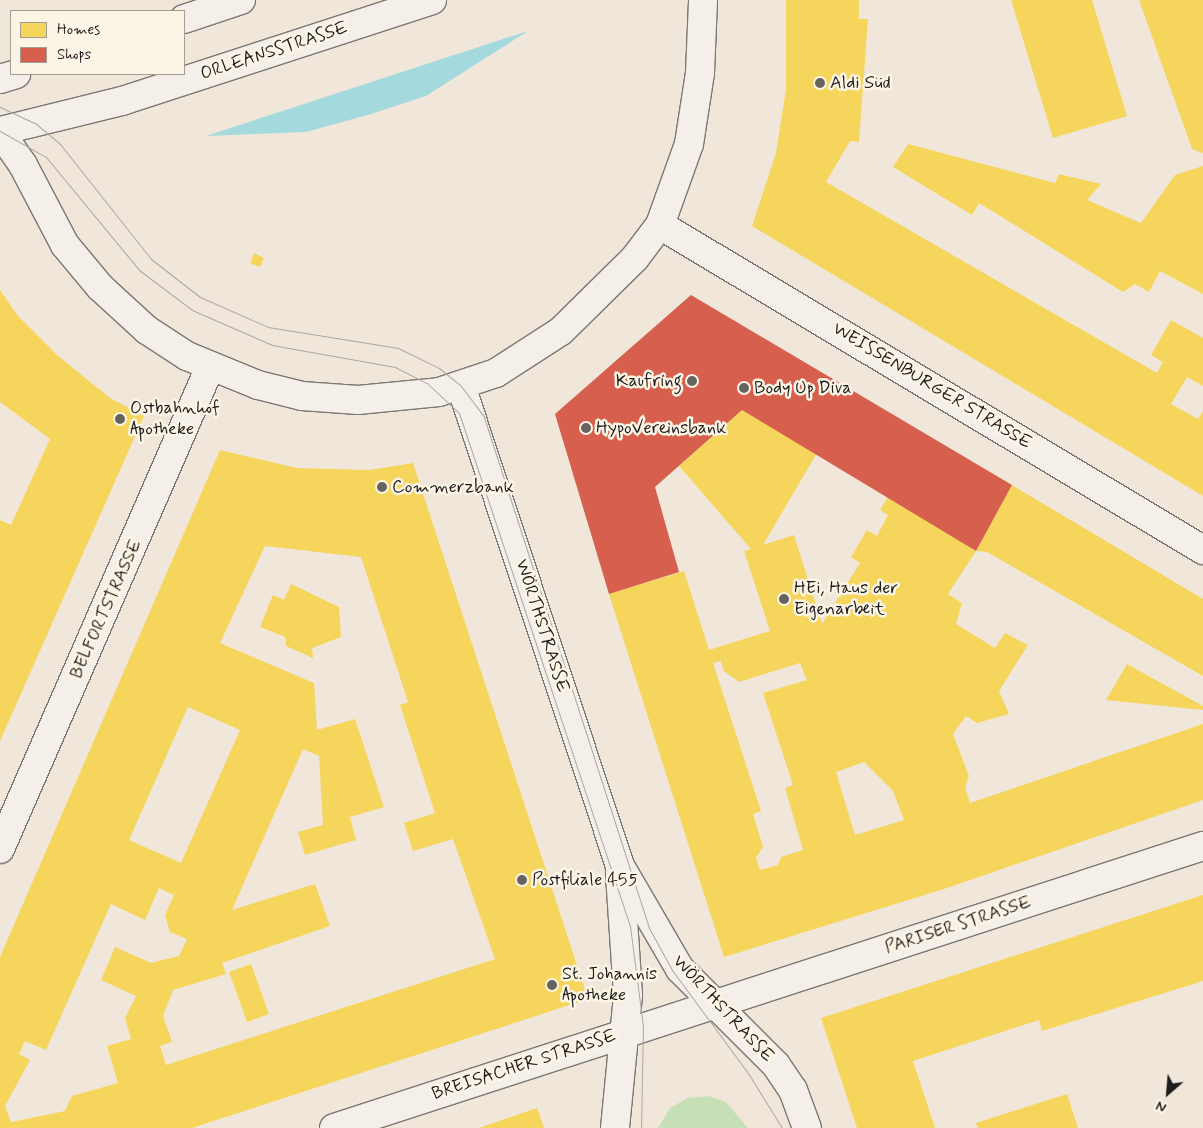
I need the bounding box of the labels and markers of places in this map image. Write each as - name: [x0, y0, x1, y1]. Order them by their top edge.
- place label: Aldi Süd: [830, 72, 891, 94]
- marker: Aldi Süd: [814, 77, 826, 89]
- place label: Kaufring: [616, 370, 682, 392]
- marker: Kaufring: [686, 375, 698, 387]
- place label: Body Up Diva: [754, 377, 853, 399]
- marker: Body Up Diva: [738, 382, 750, 394]
- place label: Ostbahnhof Apotheke: [130, 398, 220, 440]
- marker: Ostbahnhof Apotheke: [114, 413, 126, 425]
- place label: HypoVereinsbank: [596, 417, 726, 439]
- marker: HypoVereinsbank: [580, 422, 592, 434]
- place label: Commerzbank: [392, 476, 514, 498]
- marker: Commerzbank: [376, 481, 388, 493]
- place label: HEi, Haus der Eigenarbeit: [794, 578, 894, 620]
- marker: HEi, Haus der Eigenarbeit: [778, 593, 790, 605]
- place label: Postfiliale 455: [532, 869, 637, 891]
- marker: Postfiliale 455: [516, 874, 528, 886]
- place label: St. Johannis Apotheke: [562, 964, 657, 1006]
- marker: St. Johannis Apotheke: [546, 979, 558, 991]

